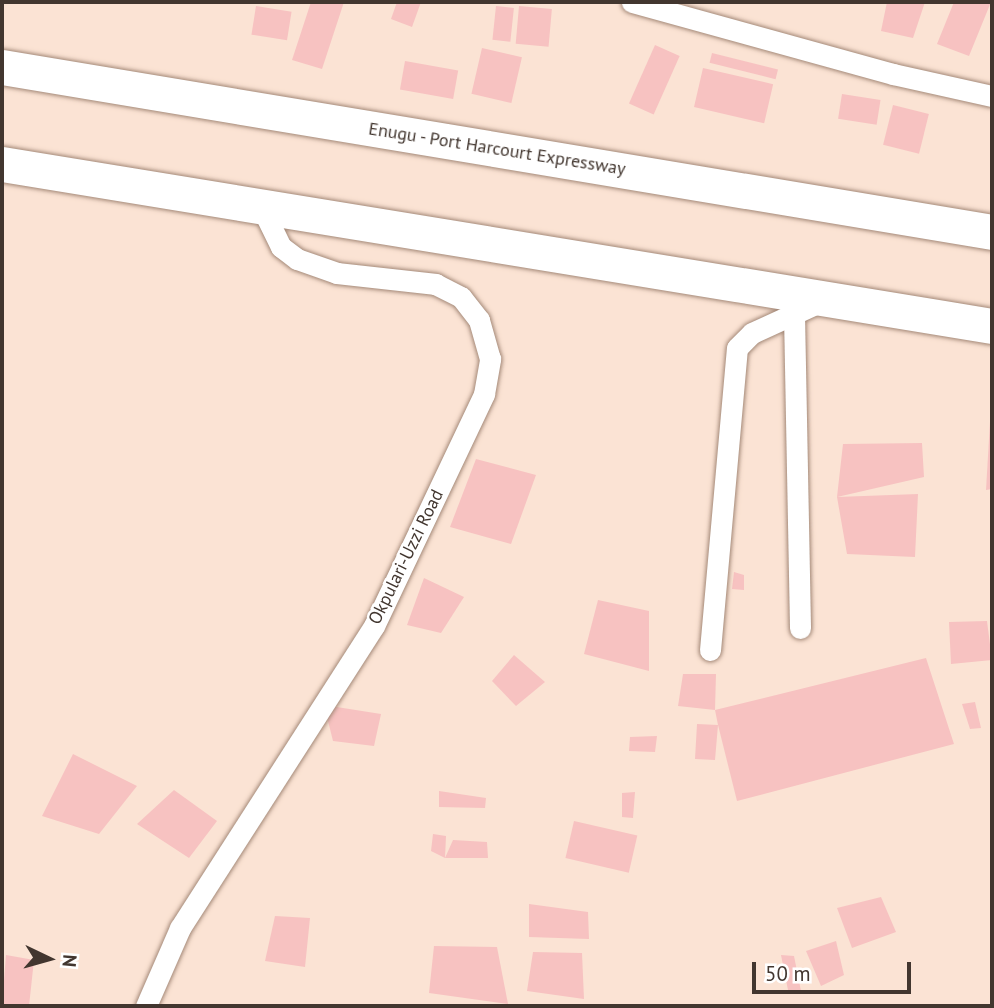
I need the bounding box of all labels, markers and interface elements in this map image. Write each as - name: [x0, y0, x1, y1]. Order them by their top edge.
- street label: Enugu - Port Harcourt Expressway: [366, 118, 628, 180]
- street label: Okpulari-Uzzi Road: [364, 486, 448, 628]
- north arrow: [14, 924, 84, 994]
- scale bar: [756, 948, 915, 992]
- text: N: [57, 954, 82, 968]
- text: 50 m: [765, 960, 811, 987]

